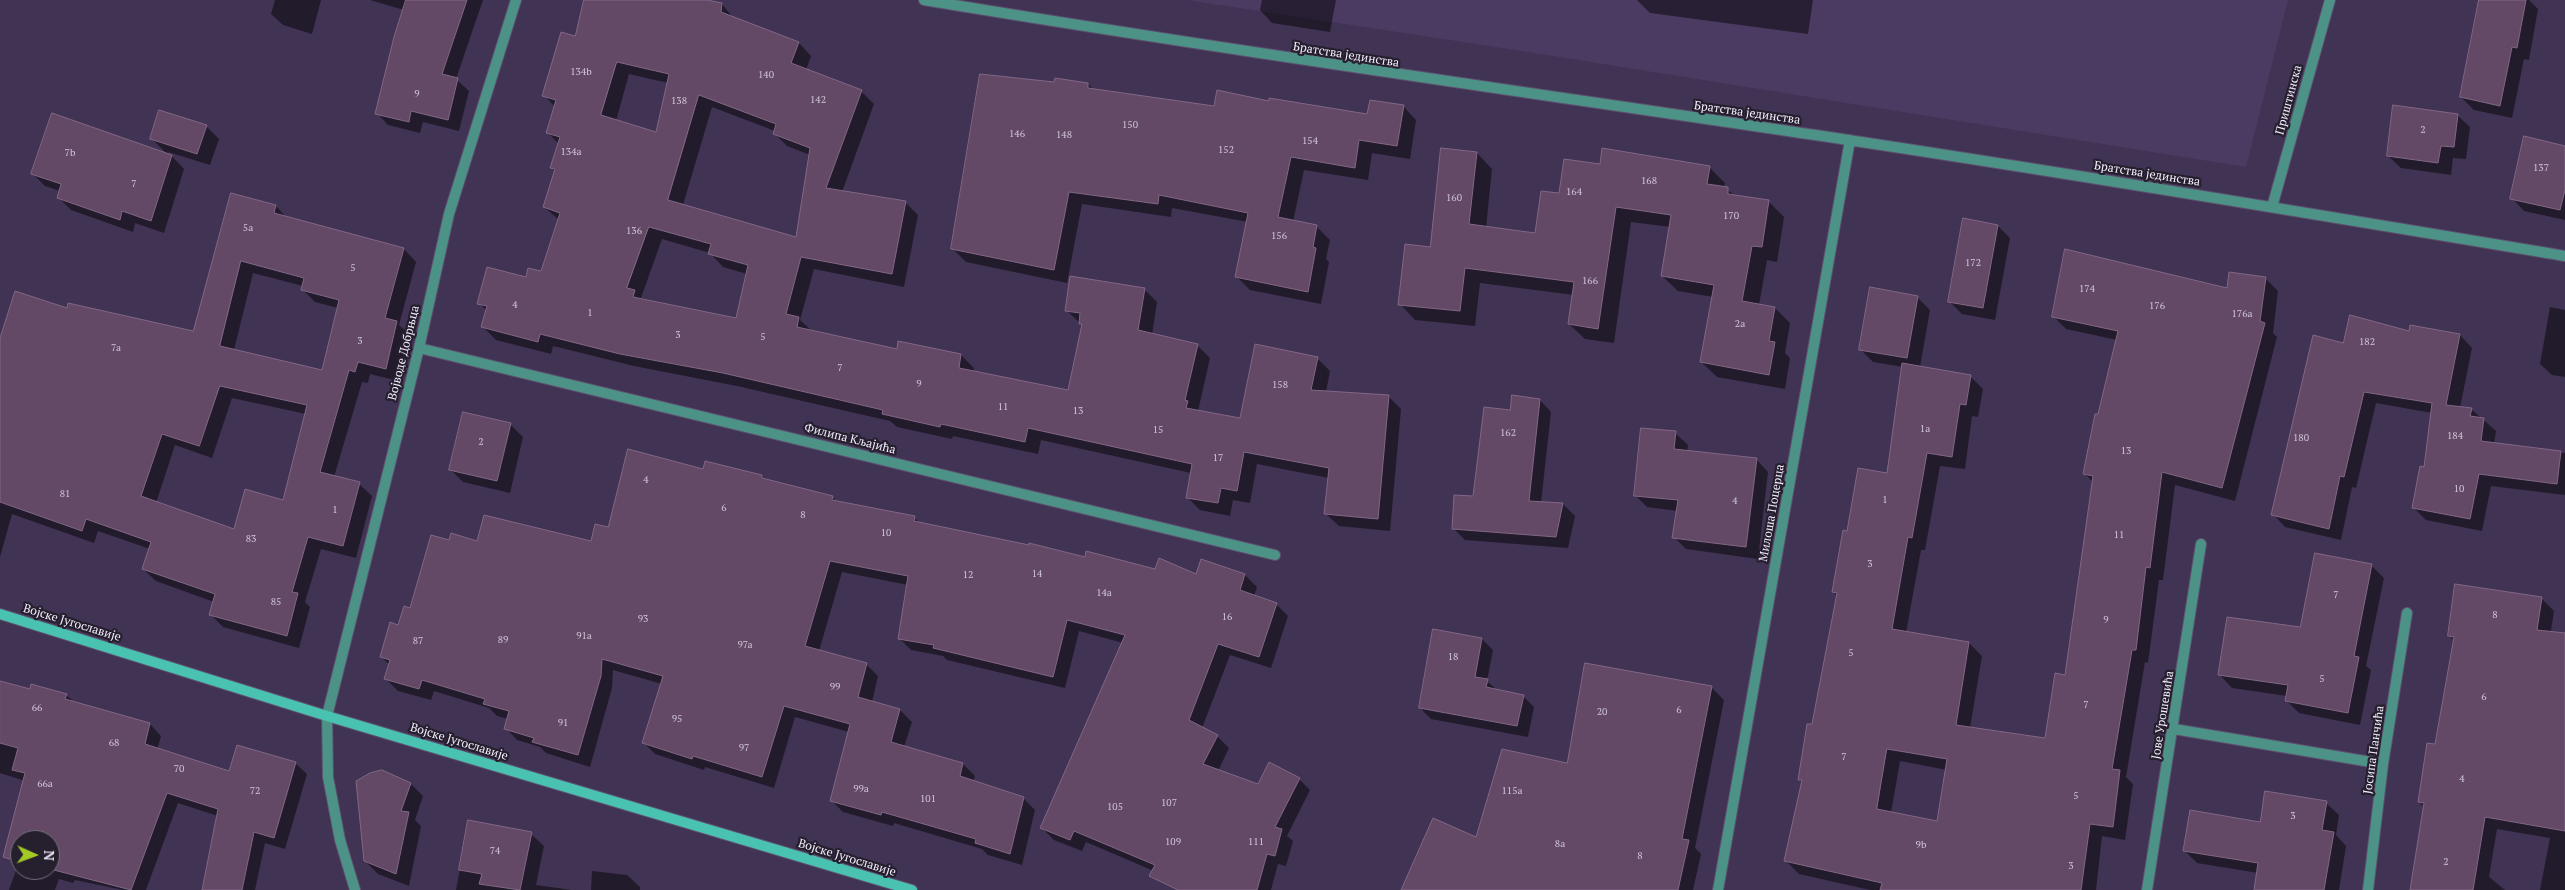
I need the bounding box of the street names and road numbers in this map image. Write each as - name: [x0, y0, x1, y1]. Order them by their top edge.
- street label: Братства јединства: [1292, 40, 1400, 70]
- street label: Приштинска: [2273, 64, 2305, 136]
- street label: Братства јединства: [1693, 98, 1801, 128]
- street label: Братства јединства: [2093, 159, 2201, 189]
- street label: Војводе Добрњца: [385, 304, 423, 402]
- street label: Филипа Кљајића: [803, 421, 897, 457]
- street label: Милоша Поцерца: [1756, 463, 1788, 563]
- street label: Војске Југославије: [21, 601, 123, 645]
- street label: Јове Урошевића: [2149, 670, 2177, 760]
- street label: Јосипа Панчића: [2361, 705, 2387, 795]
- street label: Војске Југославије: [408, 720, 510, 764]
- street label: Војске Југославије: [796, 836, 898, 880]

